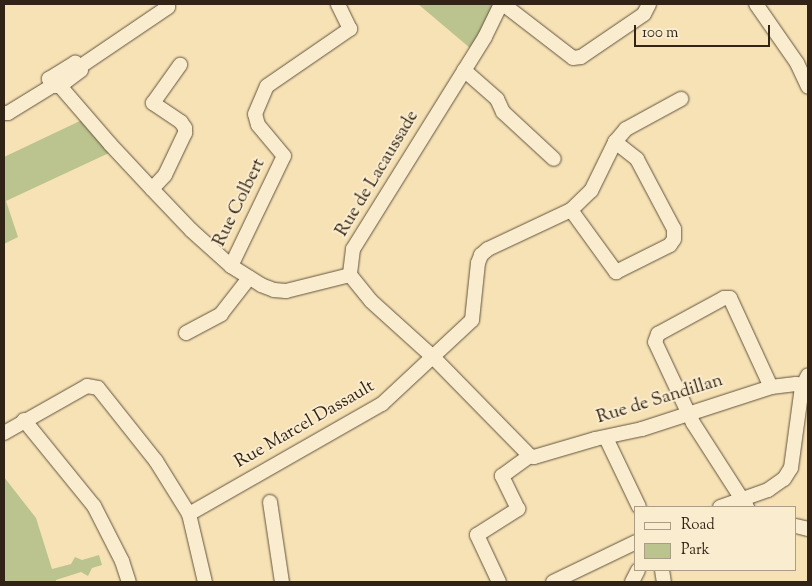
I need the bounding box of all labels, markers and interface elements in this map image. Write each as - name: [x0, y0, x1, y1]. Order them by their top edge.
- scale bar: [637, 15, 773, 47]
- text: 100 m: [642, 23, 678, 44]
- street label: Rue de Lacaussade: [332, 107, 424, 241]
- street label: Rue Colbert: [209, 156, 271, 250]
- street label: Rue de Sandillan: [594, 371, 726, 429]
- street label: Rue Marcel Dassault: [231, 376, 379, 474]
- legend: [634, 506, 797, 571]
- text: Road: [681, 515, 715, 536]
- text: Park: [681, 540, 710, 561]

